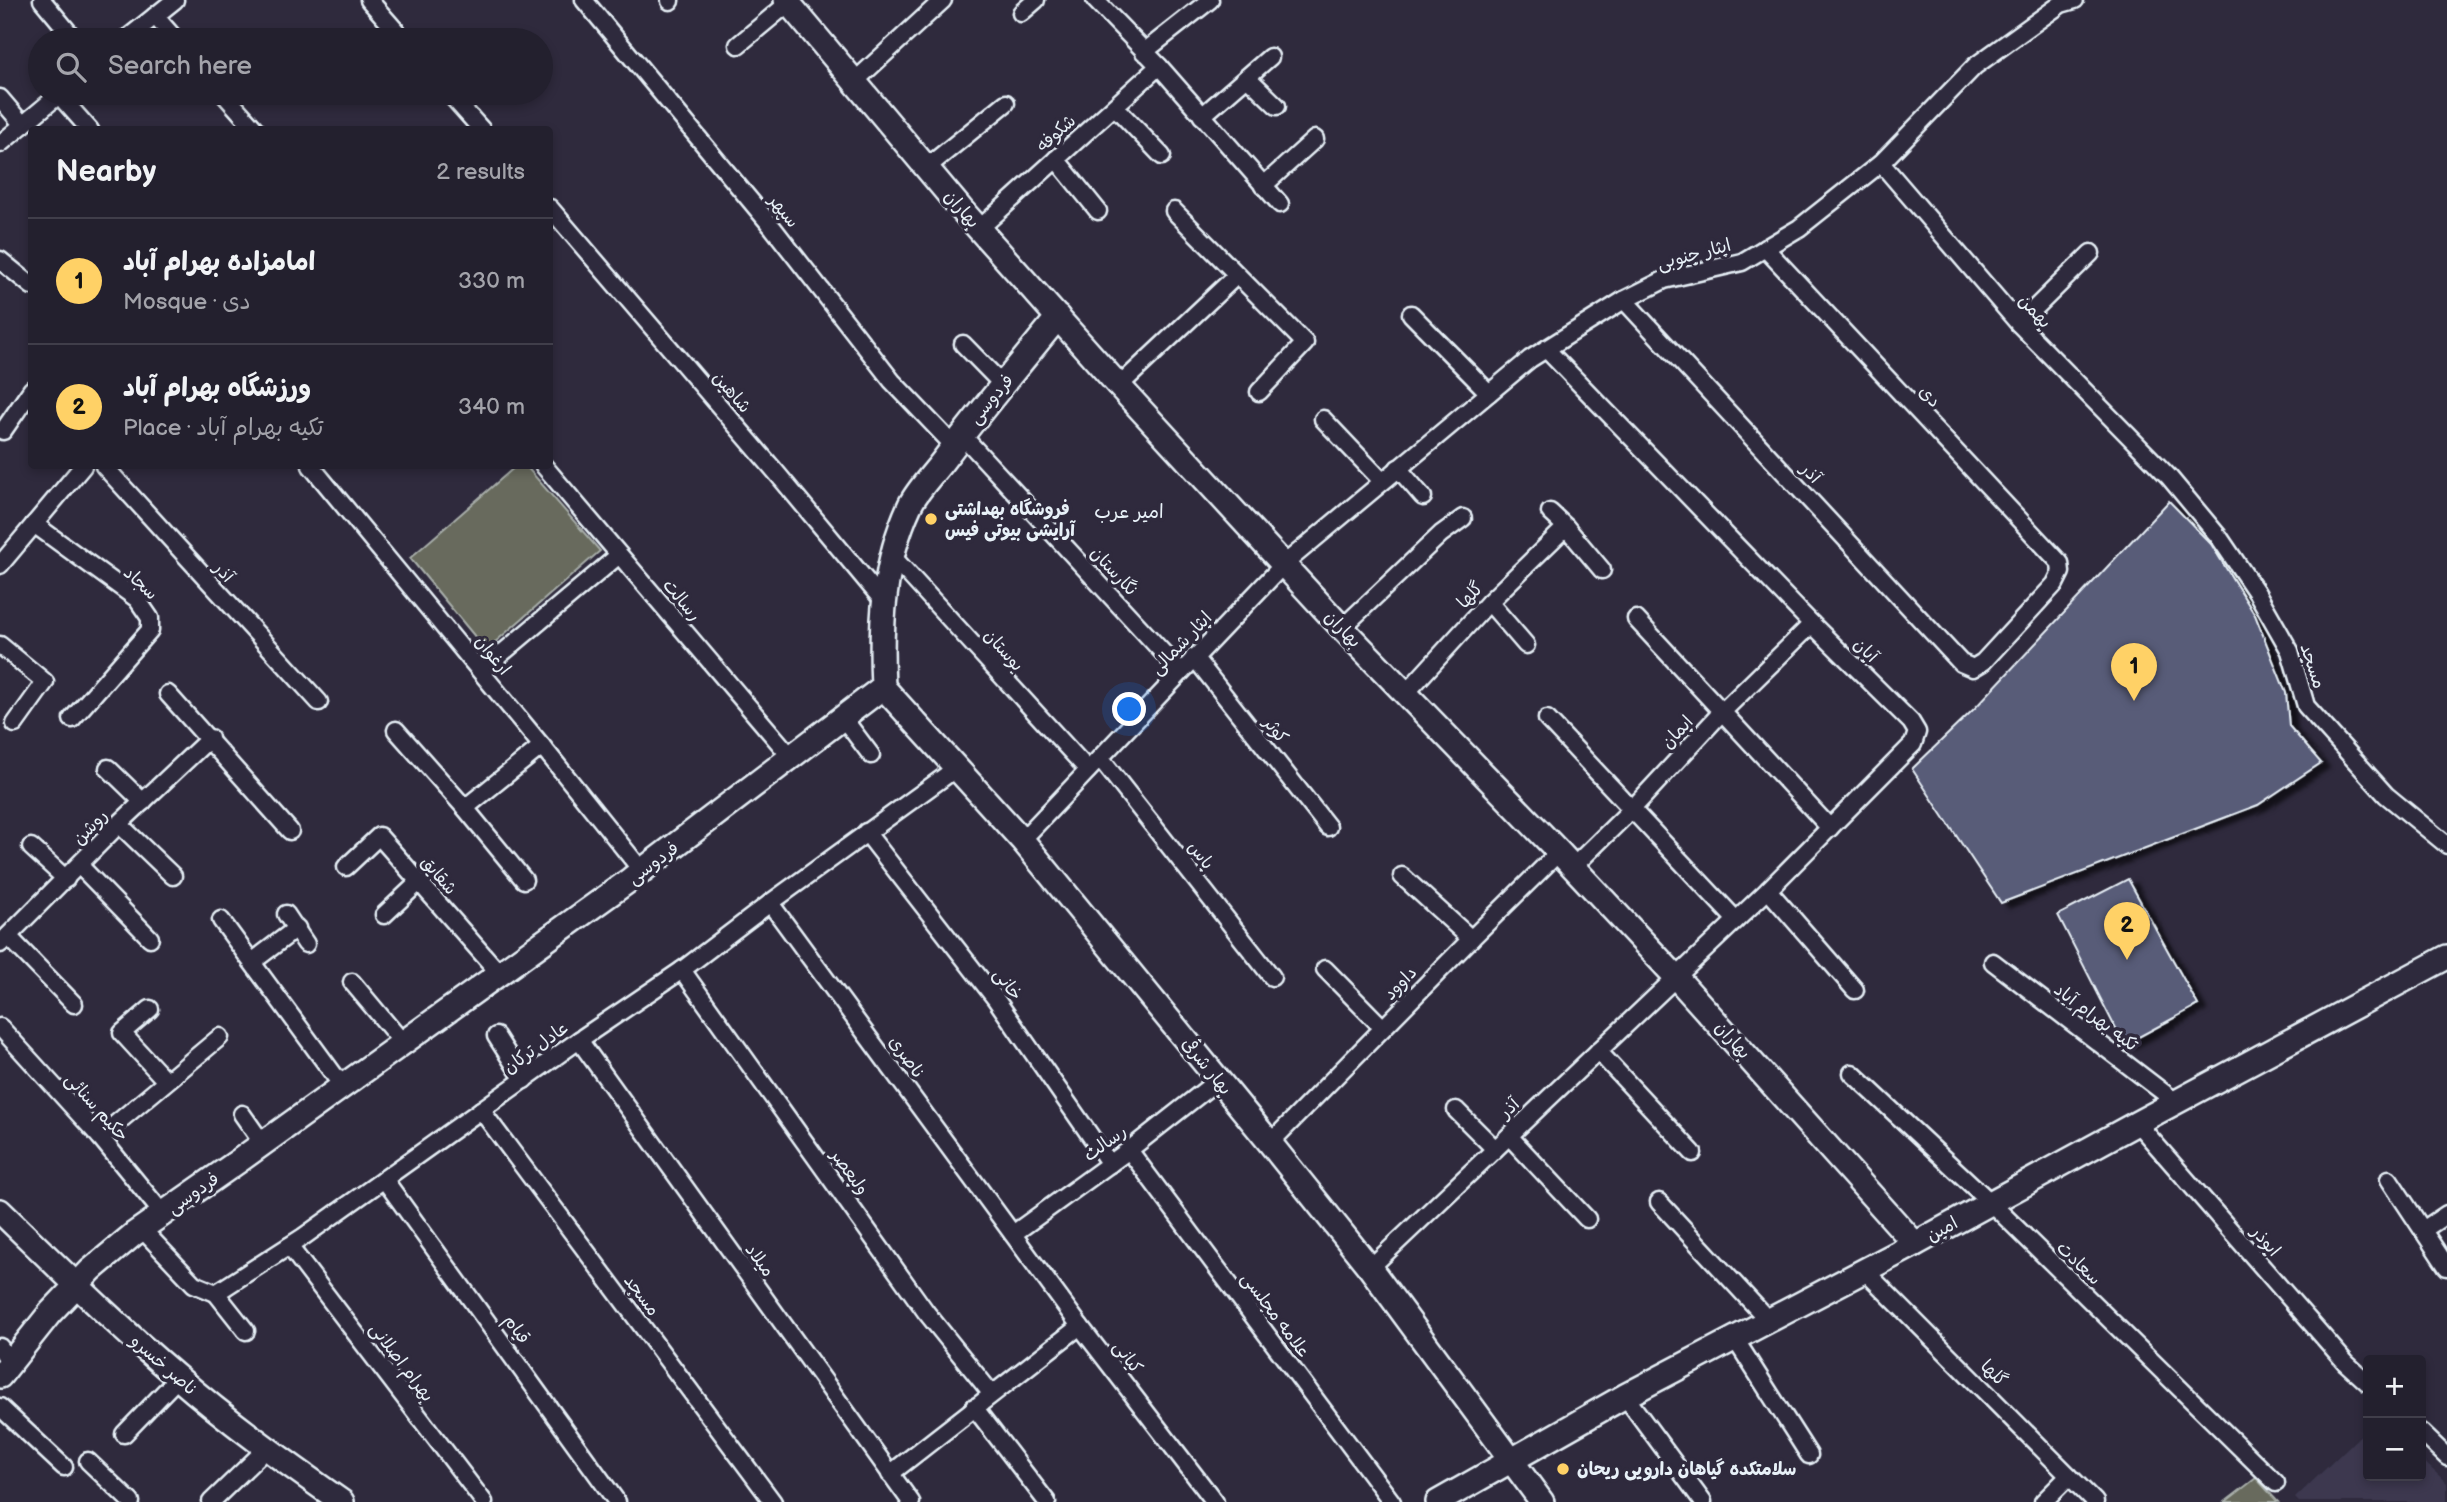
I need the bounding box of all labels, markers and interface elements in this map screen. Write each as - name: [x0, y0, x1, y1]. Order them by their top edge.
- search box: [28, 28, 553, 105]
- icon: search: [52, 48, 90, 86]
- text: Search here: [108, 51, 252, 82]
- street label: شکوفه: [1032, 110, 1080, 156]
- text: Nearby: [56, 154, 156, 190]
- text: 2 results: [436, 158, 525, 186]
- street label: بهاران: [939, 186, 984, 233]
- street label: سپهر: [762, 189, 803, 233]
- street label: ایثار جنوبی: [1655, 235, 1734, 275]
- text: امامزاده بهرام آباد: [123, 247, 315, 278]
- text: 1: [74, 267, 84, 295]
- text: 330 m: [458, 267, 525, 295]
- text: Mosque · دی: [123, 288, 251, 316]
- street label: بهمن: [2014, 290, 2056, 333]
- street label: شاهین: [708, 367, 755, 417]
- street label: فردوسی: [965, 370, 1018, 428]
- text: ورزشگاه بهرام آباد: [123, 373, 311, 404]
- street label: دی: [1914, 381, 1945, 412]
- text: 2: [72, 393, 86, 421]
- text: 340 m: [458, 393, 525, 421]
- text: Place · تکیه بهرام آباد: [123, 414, 323, 442]
- street label: آذر: [1795, 457, 1826, 489]
- place label: فروشگاه بهداشتی آرایشی بیوتی فیس: [945, 498, 1076, 542]
- district label: امیر عرب: [1094, 501, 1164, 524]
- marker: فروشگاه بهداشتی آرایشی بیوتی فیس: [923, 511, 939, 527]
- street label: نگارستان: [1086, 543, 1141, 600]
- street label: آذر: [208, 556, 239, 588]
- street label: سجاد: [119, 562, 162, 604]
- street label: رسالت: [658, 575, 705, 626]
- street label: گلها: [1453, 577, 1488, 613]
- street label: بهاران: [1320, 606, 1365, 652]
- street label: ایثار شمالی: [1146, 608, 1216, 679]
- street label: بوستان: [979, 625, 1028, 676]
- street label: ارغوان: [470, 631, 515, 679]
- street label: آبان: [1849, 634, 1883, 668]
- street label: مسجد: [2295, 641, 2330, 691]
- pin: 1: [2111, 643, 2157, 701]
- your location: [1112, 692, 1146, 726]
- street label: کوثر: [1258, 711, 1292, 748]
- street label: ایمان: [1657, 712, 1698, 753]
- street label: روشن: [69, 805, 112, 849]
- street label: فردوسی: [624, 837, 683, 889]
- street label: یاس: [1183, 837, 1218, 874]
- street label: شقایق: [416, 852, 461, 899]
- pin: 2: [2104, 902, 2150, 960]
- street label: داوود: [1379, 962, 1421, 1005]
- street label: خانی: [989, 964, 1027, 1005]
- street label: تکیه بهرام آباد: [2048, 979, 2142, 1059]
- street label: عادل ترکان: [499, 1017, 573, 1078]
- street label: بهاران: [1710, 1017, 1755, 1064]
- street label: ناصری: [884, 1032, 929, 1083]
- street label: بهار شرقی: [1177, 1032, 1238, 1099]
- street label: حکیم سنائی: [58, 1069, 133, 1148]
- street label: آذر: [1493, 1093, 1525, 1124]
- street label: رسالت: [1080, 1121, 1131, 1166]
- street label: ولیعصر: [825, 1144, 873, 1199]
- street label: فردوسی: [163, 1168, 223, 1219]
- street label: امین: [1923, 1212, 1961, 1246]
- street label: ابوذر: [2245, 1220, 2285, 1261]
- street label: سعادت: [2052, 1237, 2105, 1290]
- street label: میلاد: [741, 1240, 779, 1281]
- street label: علامه مجلسی: [1236, 1268, 1315, 1362]
- street label: مسجد: [619, 1271, 664, 1320]
- street label: قیام: [497, 1311, 534, 1350]
- street label: بهرام اصلانی: [363, 1319, 438, 1408]
- street label: ناصر خسرو: [124, 1329, 201, 1400]
- street label: کیانی: [1108, 1337, 1147, 1378]
- map controls: [2363, 1355, 2426, 1481]
- button: +: [2363, 1355, 2426, 1418]
- street label: گلها: [1976, 1356, 2011, 1391]
- button: −: [2363, 1418, 2426, 1481]
- place label: سلامتکده گیاهان دارویی ریحان: [1577, 1458, 1796, 1481]
- marker: سلامتکده گیاهان دارویی ریحان: [1555, 1461, 1571, 1477]

